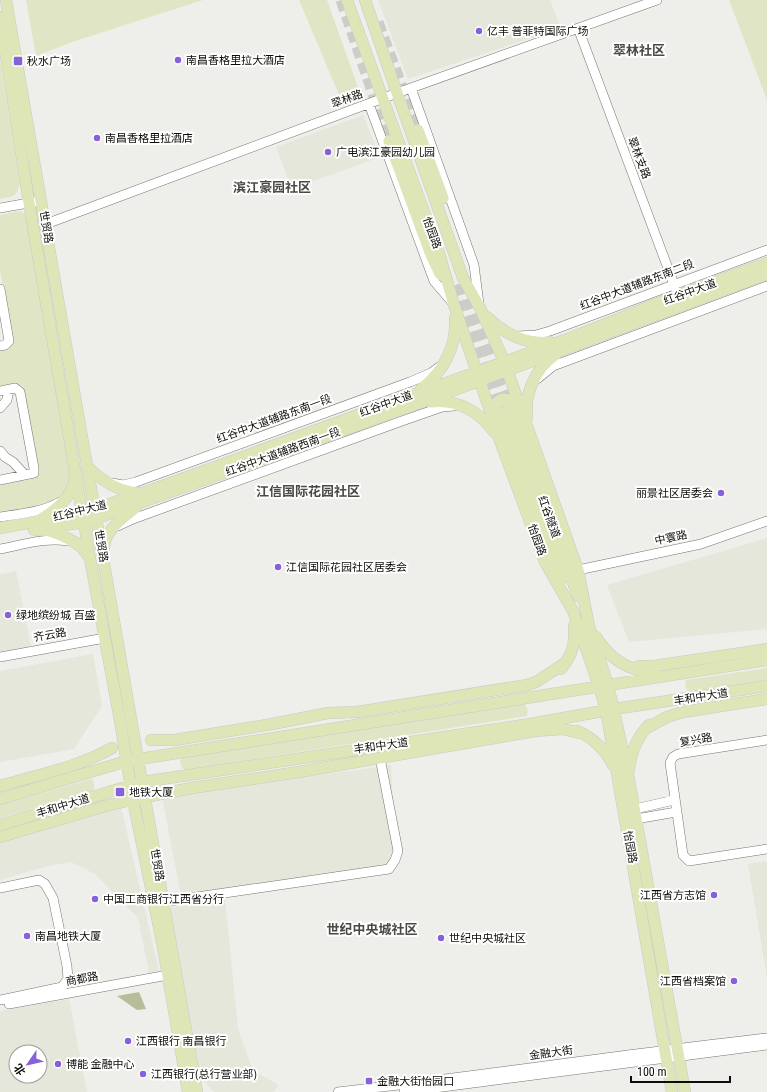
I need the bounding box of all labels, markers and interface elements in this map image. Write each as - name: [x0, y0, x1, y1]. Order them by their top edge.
- place label: 亿丰 普菲特国际广场: [487, 25, 589, 38]
- marker: 亿丰 普菲特国际广场: [474, 26, 484, 36]
- district label: 翠林社区: [613, 43, 665, 58]
- place label: 南昌香格里拉大酒店: [186, 54, 285, 67]
- marker: 秋水广场: [12, 55, 24, 67]
- place label: 秋水广场: [27, 55, 71, 68]
- marker: 南昌香格里拉大酒店: [173, 55, 183, 65]
- street label: 翠林路: [329, 87, 365, 111]
- place label: 南昌香格里拉酒店: [105, 132, 193, 145]
- marker: 南昌香格里拉酒店: [92, 133, 102, 143]
- street label: 翠林支路: [625, 135, 653, 181]
- place label: 广电滨江豪园幼儿园: [336, 146, 435, 159]
- marker: 广电滨江豪园幼儿园: [323, 147, 333, 157]
- district label: 滨江豪园社区: [233, 180, 311, 195]
- street label: 世贸路: [37, 210, 55, 244]
- street label: 怡园路: [420, 215, 444, 251]
- street label: 红谷中大道辅路东南二段: [578, 257, 696, 313]
- street label: 红谷中大道: [662, 276, 718, 308]
- street label: 红谷中大道: [358, 388, 414, 420]
- street label: 红谷中大道辅路东南一段: [215, 392, 333, 446]
- street label: 红谷中大道辅路西南一段: [224, 425, 342, 479]
- district label: 江信国际花园社区: [256, 484, 360, 499]
- place label: 丽景社区居委会: [636, 487, 713, 500]
- marker: 丽景社区居委会: [716, 488, 726, 498]
- street label: 红谷隧道: [535, 494, 563, 540]
- street label: 红谷中大道: [52, 498, 108, 524]
- street label: 怡园路: [525, 522, 549, 558]
- street label: 中寰路: [654, 528, 688, 548]
- street label: 世贸路: [92, 529, 110, 563]
- place label: 江信国际花园社区居委会: [286, 561, 407, 574]
- marker: 江信国际花园社区居委会: [273, 562, 283, 572]
- place label: 绿地缤纷城 百盛: [16, 609, 96, 622]
- marker: 绿地缤纷城 百盛: [3, 610, 13, 620]
- street label: 齐云路: [33, 626, 67, 644]
- street label: 丰和中大道: [673, 686, 729, 708]
- street label: 复兴路: [679, 731, 713, 749]
- street label: 丰和中大道: [353, 736, 409, 756]
- marker: 地铁大厦: [114, 786, 126, 798]
- place label: 地铁大厦: [129, 786, 173, 799]
- street label: 丰和中大道: [35, 792, 91, 820]
- street label: 怡园路: [621, 830, 639, 864]
- street label: 世贸路: [148, 848, 166, 882]
- place label: 江西省方志馆: [640, 889, 706, 902]
- marker: 江西省方志馆: [709, 890, 719, 900]
- place label: 中国工商银行江西省分行: [103, 893, 224, 906]
- marker: 中国工商银行江西省分行: [90, 894, 100, 904]
- district label: 世纪中央城社区: [326, 922, 418, 937]
- place label: 南昌地铁大厦: [35, 930, 101, 943]
- marker: 南昌地铁大厦: [22, 931, 32, 941]
- place label: 世纪中央城社区: [449, 932, 526, 945]
- marker: 世纪中央城社区: [436, 933, 446, 943]
- street label: 商都路: [65, 969, 99, 989]
- place label: 江西省档案馆: [660, 975, 726, 988]
- marker: 江西省档案馆: [729, 976, 739, 986]
- place label: 江西银行 南昌银行: [136, 1035, 227, 1048]
- marker: 江西银行 南昌银行: [123, 1036, 133, 1046]
- north arrow: [8, 1044, 48, 1084]
- street label: 金融大街: [528, 1044, 574, 1062]
- place label: 博能 金融中心: [66, 1058, 135, 1071]
- scale bar: [631, 1058, 730, 1084]
- marker: 博能 金融中心: [53, 1059, 63, 1069]
- text: 北: [12, 1061, 29, 1078]
- text: 100 m: [637, 1065, 667, 1079]
- place label: 江西银行(总行营业部): [151, 1068, 257, 1081]
- marker: 江西银行(总行营业部): [138, 1069, 148, 1079]
- place label: 金融大街怡园口: [377, 1075, 454, 1088]
- marker: 金融大街怡园口: [364, 1076, 374, 1086]

